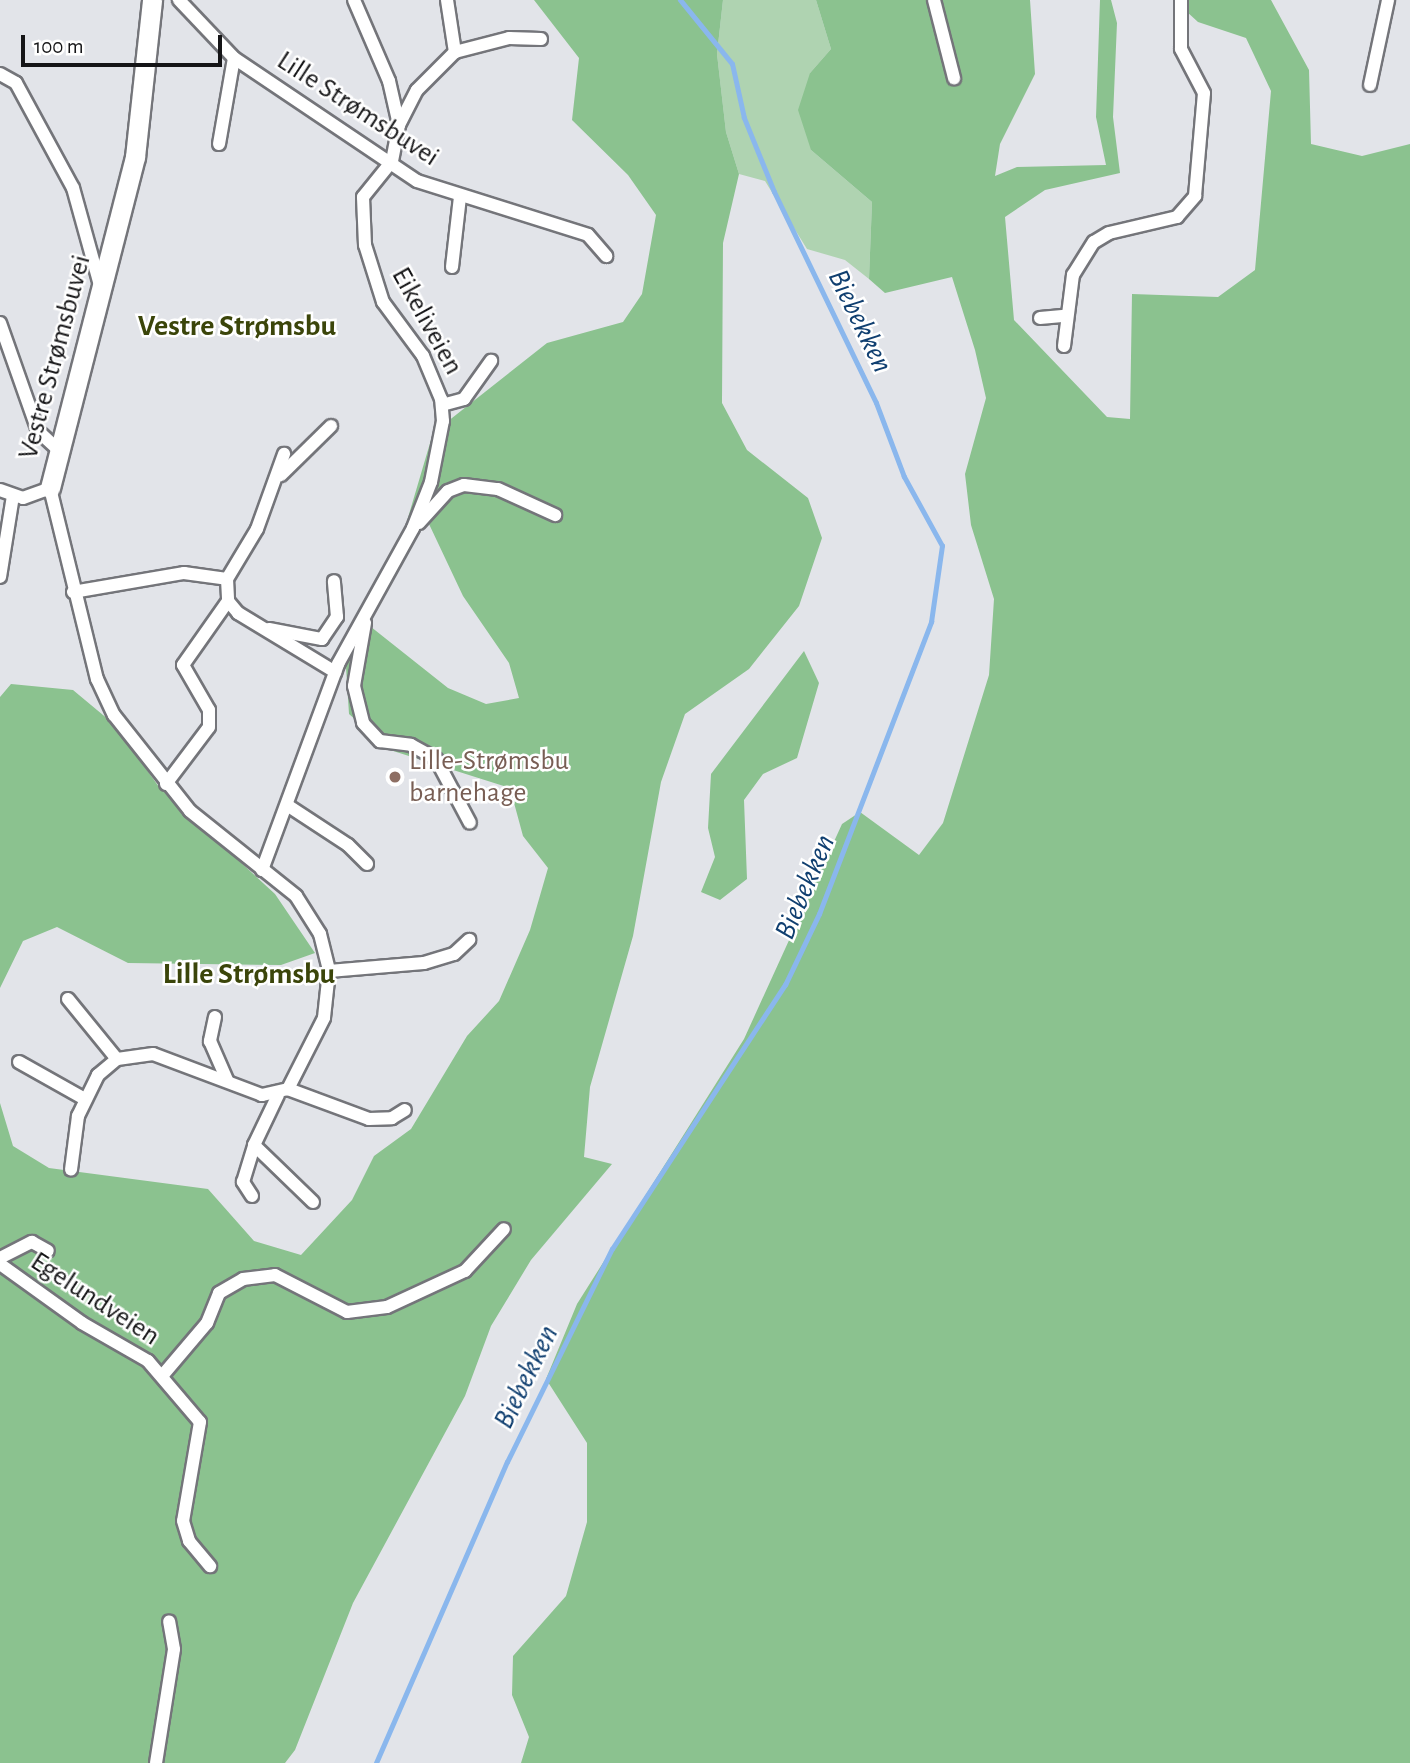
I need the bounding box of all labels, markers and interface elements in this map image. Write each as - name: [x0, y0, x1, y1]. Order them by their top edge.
- scale bar: [24, 21, 226, 65]
- text: 100 m: [34, 36, 84, 57]
- street label: Lille Strømsbuvei: [271, 44, 445, 174]
- street label: Vestre Strømsbuvei: [12, 251, 98, 463]
- street label: Eikeliveien: [384, 261, 470, 381]
- water label: Biebekken: [820, 263, 900, 379]
- district label: Vestre Strømsbu: [138, 308, 336, 344]
- place label: Lille-Strømsbu barnehage: [409, 744, 569, 810]
- marker: Lille-Strømsbu barnehage: [387, 769, 403, 785]
- water label: Biebekken: [767, 829, 843, 945]
- district label: Lille Strømsbu: [163, 956, 335, 992]
- street label: Egelundveien: [24, 1245, 166, 1353]
- water label: Biebekken: [486, 1319, 566, 1435]

